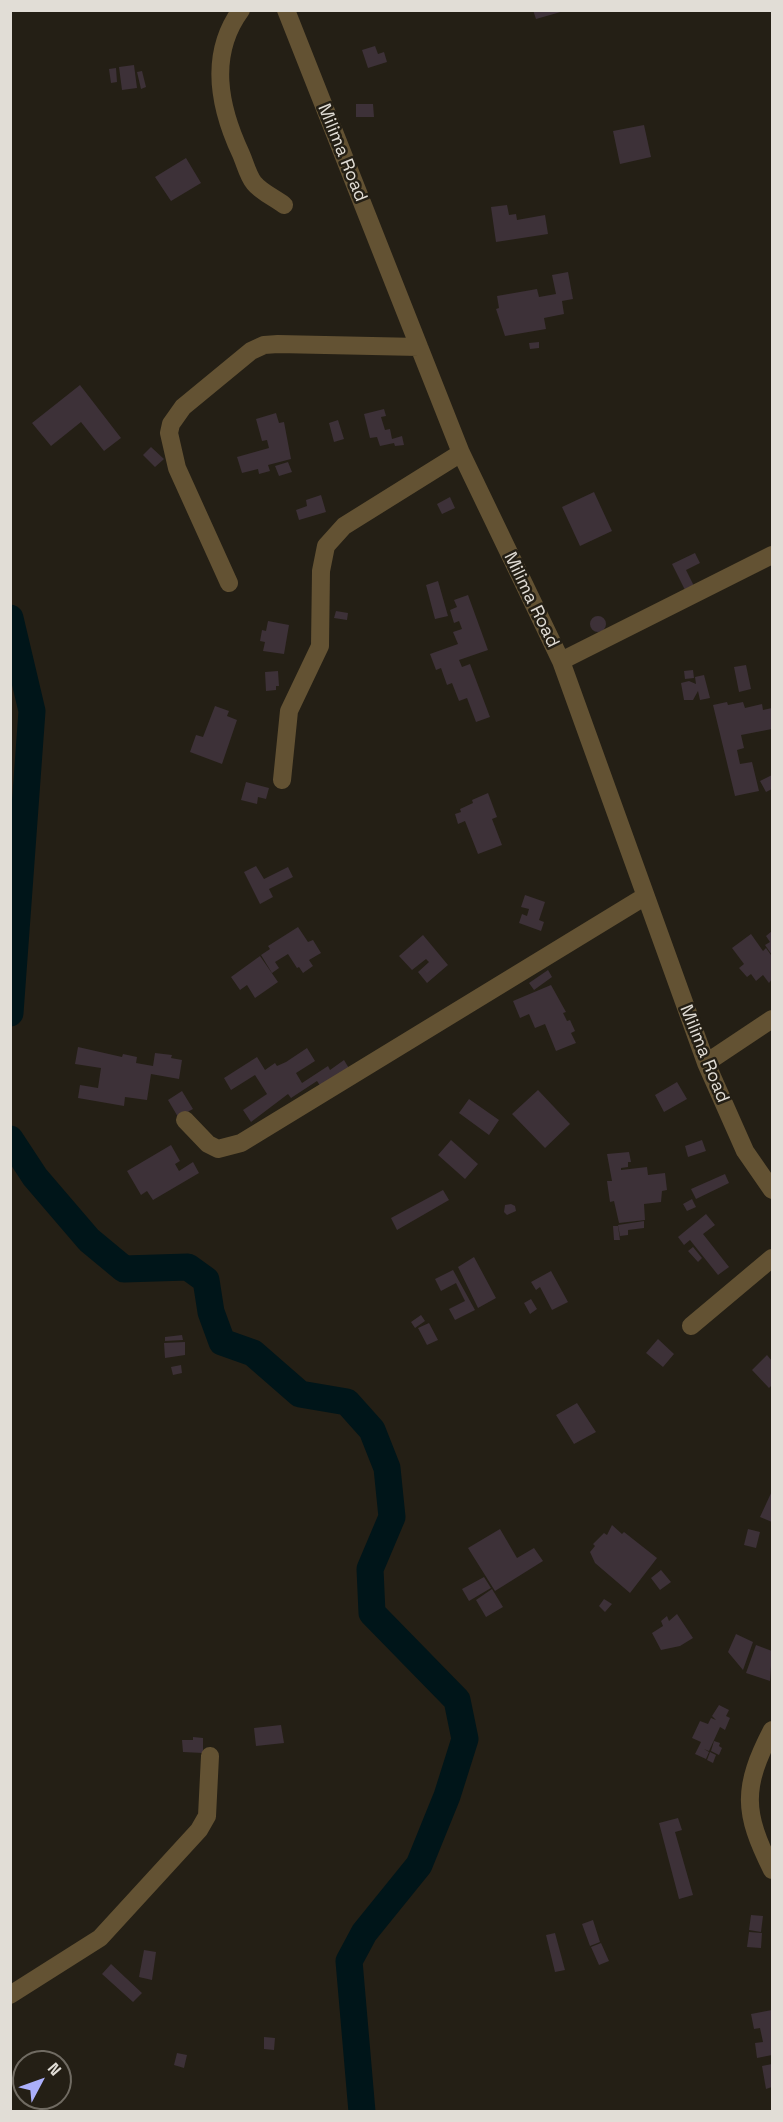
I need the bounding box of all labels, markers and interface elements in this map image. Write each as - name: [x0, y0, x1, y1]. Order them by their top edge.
- street label: Milima Road: [313, 101, 371, 205]
- street label: Milima Road: [499, 549, 563, 651]
- street label: Milima Road: [675, 1002, 733, 1106]
- north arrow: [12, 2050, 72, 2110]
- text: N: [43, 2058, 66, 2080]

